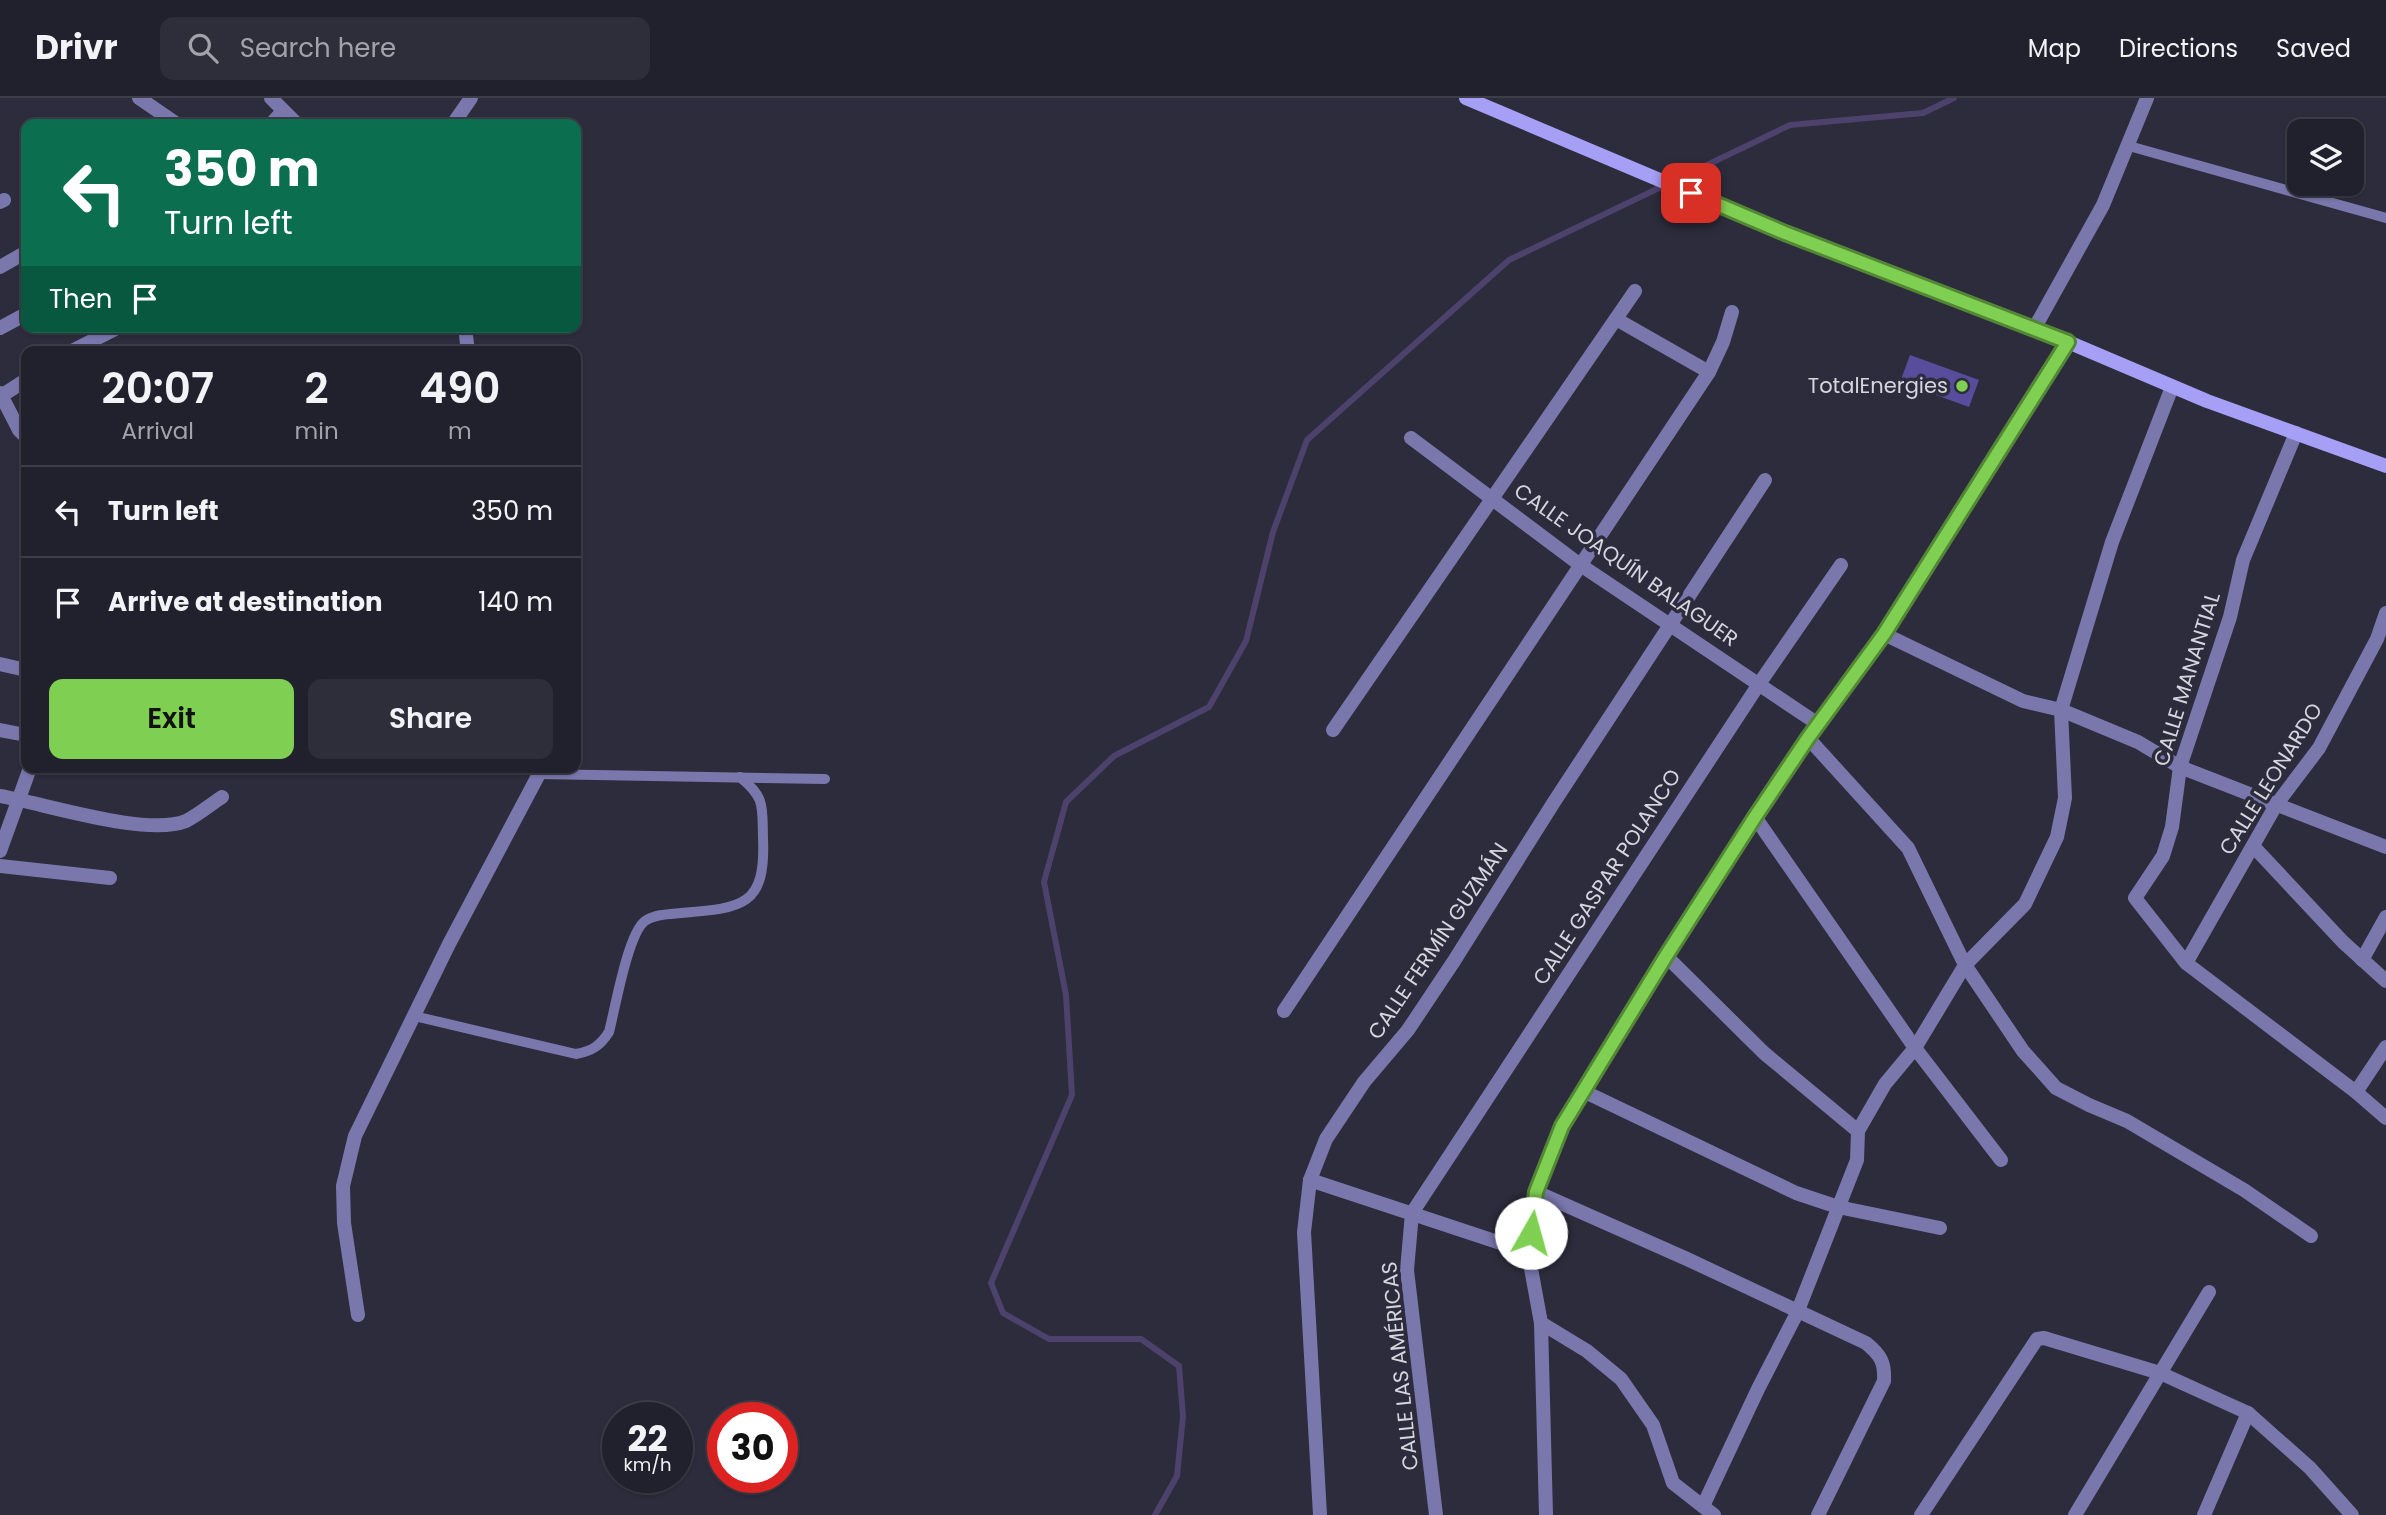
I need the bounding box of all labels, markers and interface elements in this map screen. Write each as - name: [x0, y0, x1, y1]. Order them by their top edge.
- search box: [160, 17, 650, 80]
- text: Drivr: [35, 24, 118, 71]
- icon: search: [184, 29, 222, 67]
- text: Search here: [240, 30, 396, 66]
- text: Map: [2028, 32, 2081, 65]
- text: Directions: [2119, 32, 2238, 65]
- text: Saved: [2276, 32, 2351, 65]
- map controls: [2287, 119, 2364, 196]
- button: layers: [2287, 119, 2364, 196]
- text: 350 m: [164, 135, 320, 203]
- icon: left: [49, 147, 140, 238]
- pin: [1661, 163, 1721, 223]
- icon: arrive: [1672, 174, 1710, 212]
- text: Turn left: [164, 200, 293, 245]
- icon: arrive: [126, 280, 164, 318]
- text: Then: [49, 281, 112, 317]
- text: 20:07: [102, 359, 214, 418]
- text: 2: [305, 359, 329, 418]
- text: 490: [419, 359, 500, 418]
- place label: TotalEnergies: [1808, 371, 1948, 400]
- marker: TotalEnergies: [1954, 378, 1970, 394]
- text: Arrival: [122, 415, 194, 447]
- text: min: [295, 415, 339, 447]
- text: m: [448, 415, 472, 447]
- street label: CALLE JOAQUÍN BALAGUER: [1509, 476, 1744, 653]
- icon: left: [49, 493, 87, 531]
- text: Turn left: [108, 493, 219, 529]
- text: 350 m: [471, 493, 553, 529]
- icon: arrive: [49, 584, 87, 622]
- text: Arrive at destination: [108, 584, 383, 620]
- text: 140 m: [478, 584, 553, 620]
- street label: CALLE MANANTIAL: [2146, 588, 2227, 769]
- button: Exit: [49, 679, 294, 759]
- button: Share: [308, 679, 553, 759]
- street label: CALLE LEONARDO: [2212, 697, 2329, 860]
- street label: CALLE GASPAR POLANCO: [1526, 763, 1687, 990]
- street label: CALLE FERMÍN GUZMÁN: [1361, 837, 1514, 1045]
- position arrow: [1494, 1196, 1568, 1270]
- street label: CALLE LAS AMÉRICAS: [1374, 1260, 1425, 1472]
- speed limit sign: 30: [707, 1402, 798, 1493]
- text: 22: [628, 1414, 667, 1463]
- text: km/h: [624, 1452, 671, 1477]

